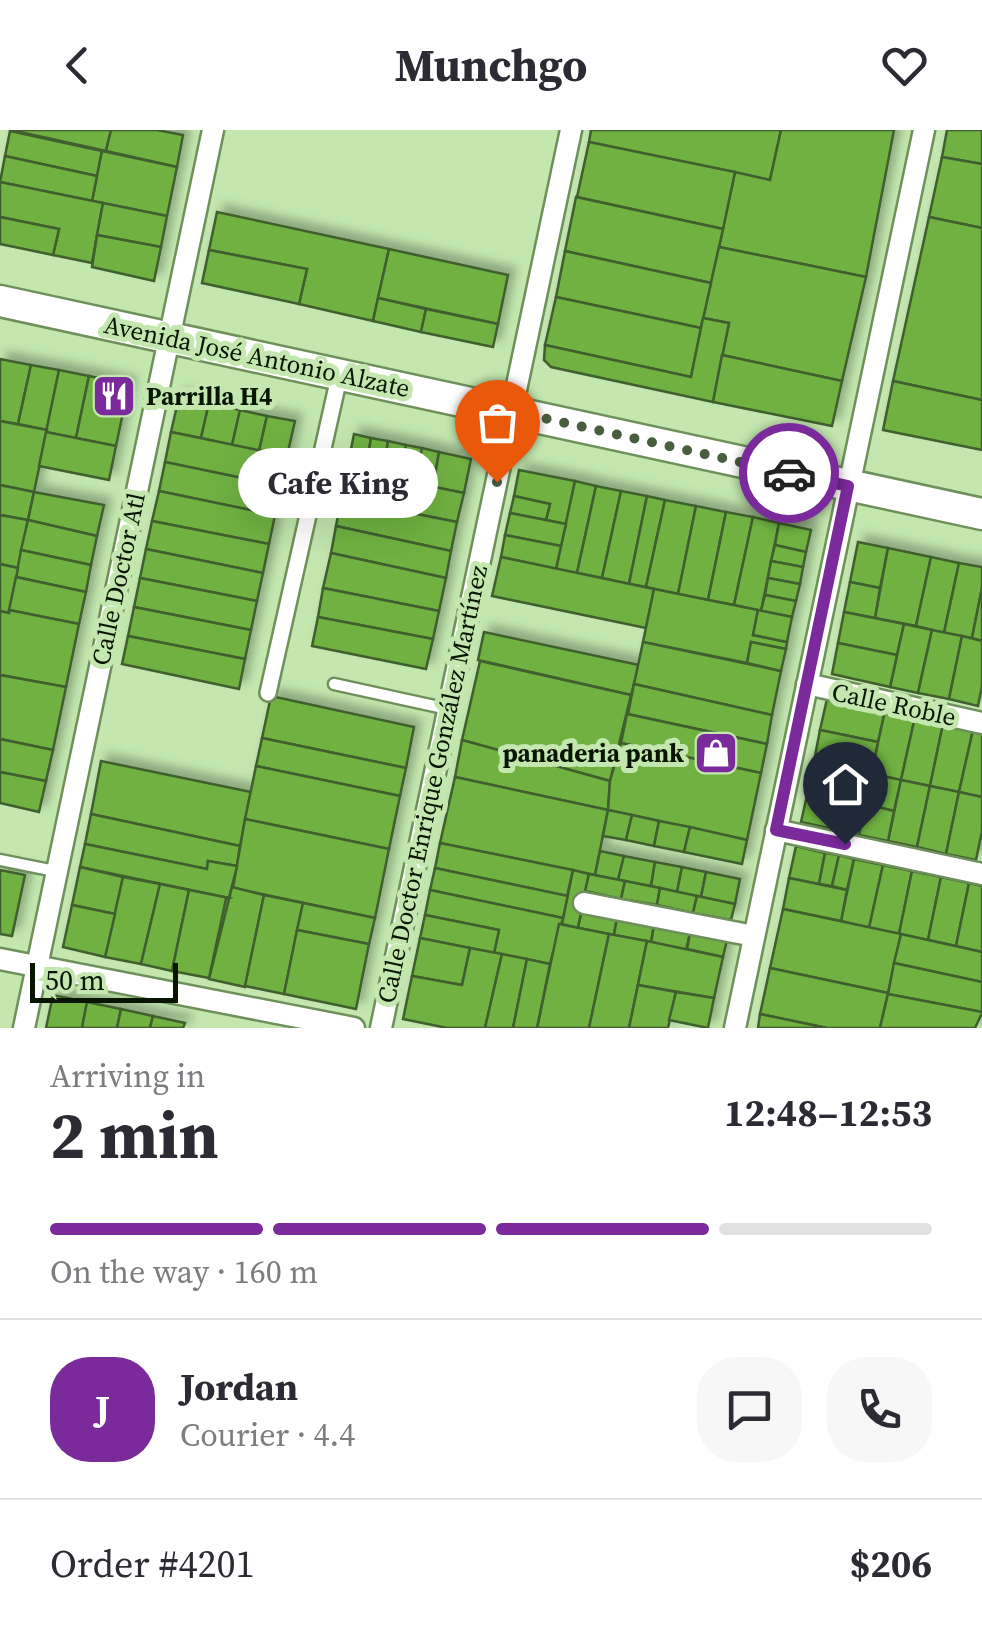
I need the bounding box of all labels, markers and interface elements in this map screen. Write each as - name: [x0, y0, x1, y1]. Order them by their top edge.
- text: Munchgo: [395, 34, 587, 96]
- icon: back: [50, 38, 105, 93]
- icon: heart: [877, 38, 932, 93]
- street label: Avenida José Antonio Alzate: [101, 307, 413, 405]
- restaurant icon: Parrilla H4: [91, 373, 137, 419]
- place label: Parrilla H4: [146, 379, 273, 413]
- pin: [455, 380, 540, 483]
- icon: bag: [470, 395, 525, 450]
- courier: [739, 423, 839, 523]
- icon: car: [762, 446, 817, 501]
- callout: Cafe King: [237, 447, 437, 517]
- text: Cafe King: [267, 461, 409, 505]
- street label: Calle Doctor Atl: [83, 490, 153, 668]
- street label: Calle Doctor Enrique González Martínez: [369, 562, 495, 1006]
- street label: Calle Roble: [829, 674, 959, 734]
- shop icon: panaderia pank: [693, 730, 739, 776]
- place label: panaderia pank: [502, 736, 684, 770]
- pin: [803, 742, 888, 845]
- icon: home: [818, 757, 873, 812]
- scale bar: [30, 958, 178, 1003]
- text: 50 m: [45, 961, 105, 999]
- text: Arriving in: [50, 1054, 205, 1098]
- text: 12:48–12:53: [724, 1087, 932, 1139]
- text: 2 min: [50, 1091, 219, 1180]
- text: On the way · 160 m: [50, 1250, 318, 1294]
- button: chat: [697, 1357, 802, 1462]
- button: phone: [827, 1357, 932, 1462]
- text: Jordan: [180, 1361, 298, 1413]
- text: J: [95, 1383, 110, 1435]
- text: Courier · 4.4: [180, 1413, 355, 1457]
- text: Order #4201: [50, 1538, 254, 1590]
- text: $206: [850, 1538, 932, 1590]

